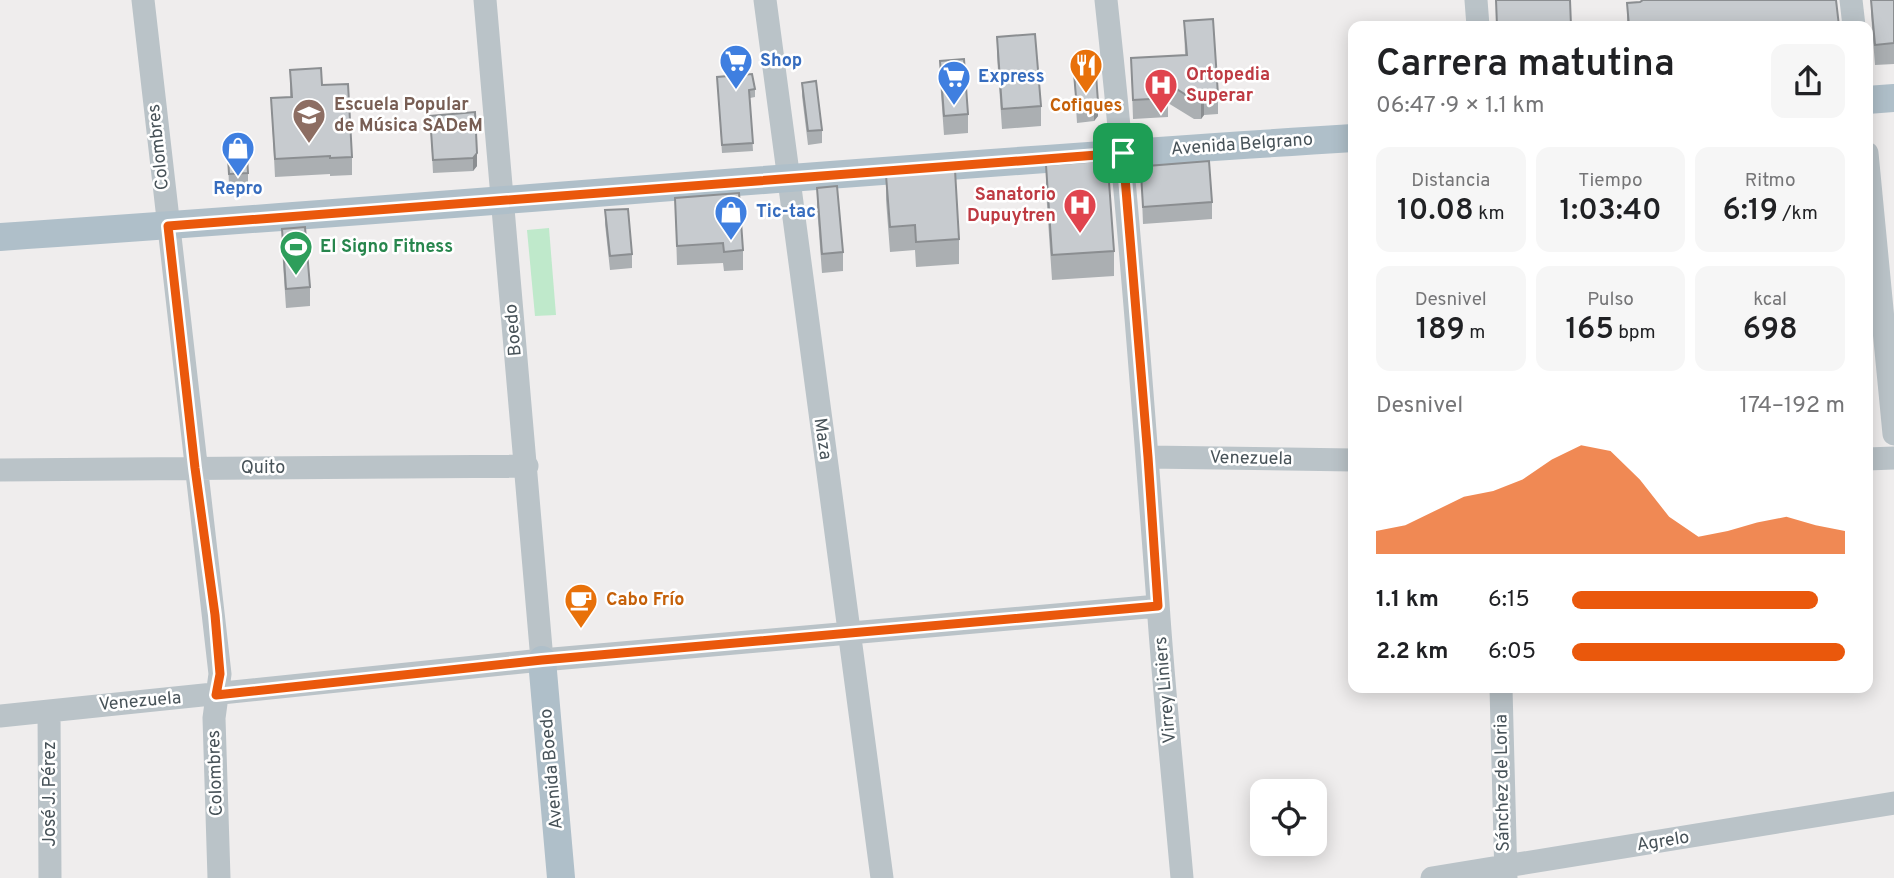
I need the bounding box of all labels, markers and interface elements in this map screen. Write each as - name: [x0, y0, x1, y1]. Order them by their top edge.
- text: Carrera matutina: [1376, 41, 1675, 90]
- supermarket icon: Shop: [717, 42, 755, 91]
- button: share: [1771, 44, 1845, 118]
- restaurant icon: Cofiques: [1067, 46, 1105, 95]
- place label: Shop: [760, 50, 802, 73]
- supermarket icon: Express: [935, 58, 973, 107]
- place label: Ortopedia Superar: [1186, 64, 1270, 108]
- place label: Express: [978, 66, 1045, 89]
- hospital icon: Ortopedia Superar: [1142, 66, 1180, 115]
- text: 06:47 · 9 × 1.1 km: [1376, 92, 1544, 121]
- place label: Escuela Popular de Música SADeM: [334, 94, 483, 138]
- place label: Cofiques: [1050, 95, 1122, 118]
- school or university icon: Escuela Popular de Música SADeM: [290, 96, 328, 145]
- street label: Colombres: [143, 103, 175, 191]
- pin: [1093, 123, 1153, 183]
- shop icon: Repro: [219, 129, 257, 178]
- street label: Avenida Belgrano: [1170, 129, 1314, 161]
- icon: arrive: [1104, 134, 1142, 172]
- text: Distancia: [1411, 169, 1490, 193]
- text: Tiempo: [1578, 169, 1643, 193]
- text: Ritmo: [1745, 169, 1796, 193]
- place label: Repro: [213, 178, 263, 201]
- place label: Sanatorio Dupuytren: [967, 184, 1056, 228]
- hospital icon: Sanatorio Dupuytren: [1061, 186, 1099, 235]
- shop icon: Tic-tac: [712, 193, 750, 242]
- text: 10.08: [1397, 193, 1474, 230]
- text: 1:03:40: [1559, 193, 1662, 230]
- text: 6:19: [1723, 193, 1778, 230]
- place label: Tic-tac: [756, 201, 816, 224]
- text: km: [1474, 202, 1505, 226]
- text: /km: [1778, 202, 1818, 226]
- sports icon: El Signo Fitness: [277, 228, 315, 277]
- place label: El Signo Fitness: [320, 236, 453, 259]
- text: Desnivel: [1415, 288, 1487, 312]
- text: Pulso: [1587, 288, 1634, 312]
- text: kcal: [1753, 288, 1787, 312]
- street label: Boedo: [500, 303, 528, 357]
- text: 189: [1416, 312, 1465, 349]
- text: 165: [1565, 312, 1614, 349]
- text: 698: [1743, 312, 1798, 349]
- text: m: [1465, 321, 1485, 345]
- text: bpm: [1614, 321, 1656, 345]
- text: Desnivel: [1376, 392, 1463, 421]
- text: 174–192 m: [1740, 392, 1845, 421]
- street label: Maza: [808, 417, 836, 461]
- street label: Venezuela: [1209, 447, 1293, 471]
- street label: Quito: [241, 457, 285, 480]
- cafe icon: Cabo Frío: [562, 581, 600, 630]
- text: 1.1 km: [1376, 586, 1439, 615]
- text: 6:15: [1488, 586, 1530, 615]
- place label: Cabo Frío: [606, 589, 684, 612]
- street label: Virrey Liniers: [1150, 636, 1182, 744]
- text: 2.2 km: [1376, 638, 1449, 667]
- text: 6:05: [1488, 638, 1536, 667]
- street label: Venezuela: [98, 687, 182, 717]
- street label: Avenida Boedo: [535, 708, 569, 830]
- street label: Sánchez de Loria: [1490, 714, 1516, 852]
- street label: Colombres: [203, 730, 229, 816]
- street label: José J. Pérez: [39, 741, 62, 847]
- map controls: [1250, 779, 1327, 856]
- button: locate: [1250, 779, 1327, 856]
- street label: Agrelo: [1635, 826, 1691, 858]

